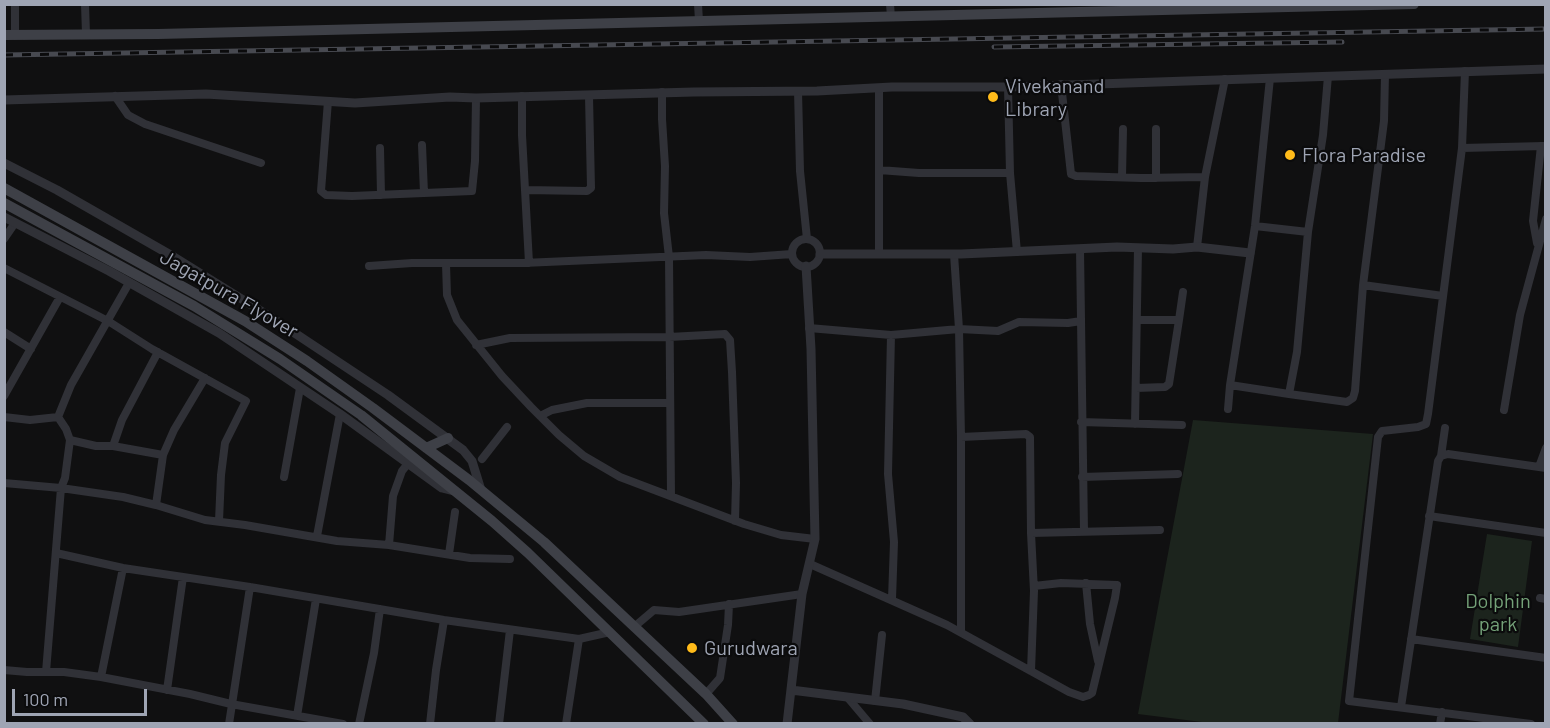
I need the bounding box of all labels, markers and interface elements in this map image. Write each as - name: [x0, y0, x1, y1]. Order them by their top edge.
- place label: Vivekanand Library: [1005, 74, 1104, 121]
- marker: Vivekanand Library: [986, 90, 1000, 104]
- place label: Flora Paradise: [1302, 143, 1426, 167]
- marker: Flora Paradise: [1283, 148, 1297, 162]
- street label: Jagatpura Flyover: [156, 245, 302, 343]
- park label: Dolphin park: [1465, 589, 1531, 636]
- place label: Gurudwara: [704, 636, 798, 660]
- marker: Gurudwara: [685, 641, 699, 655]
- scale bar: [15, 677, 150, 715]
- text: 100 m: [23, 688, 68, 710]

